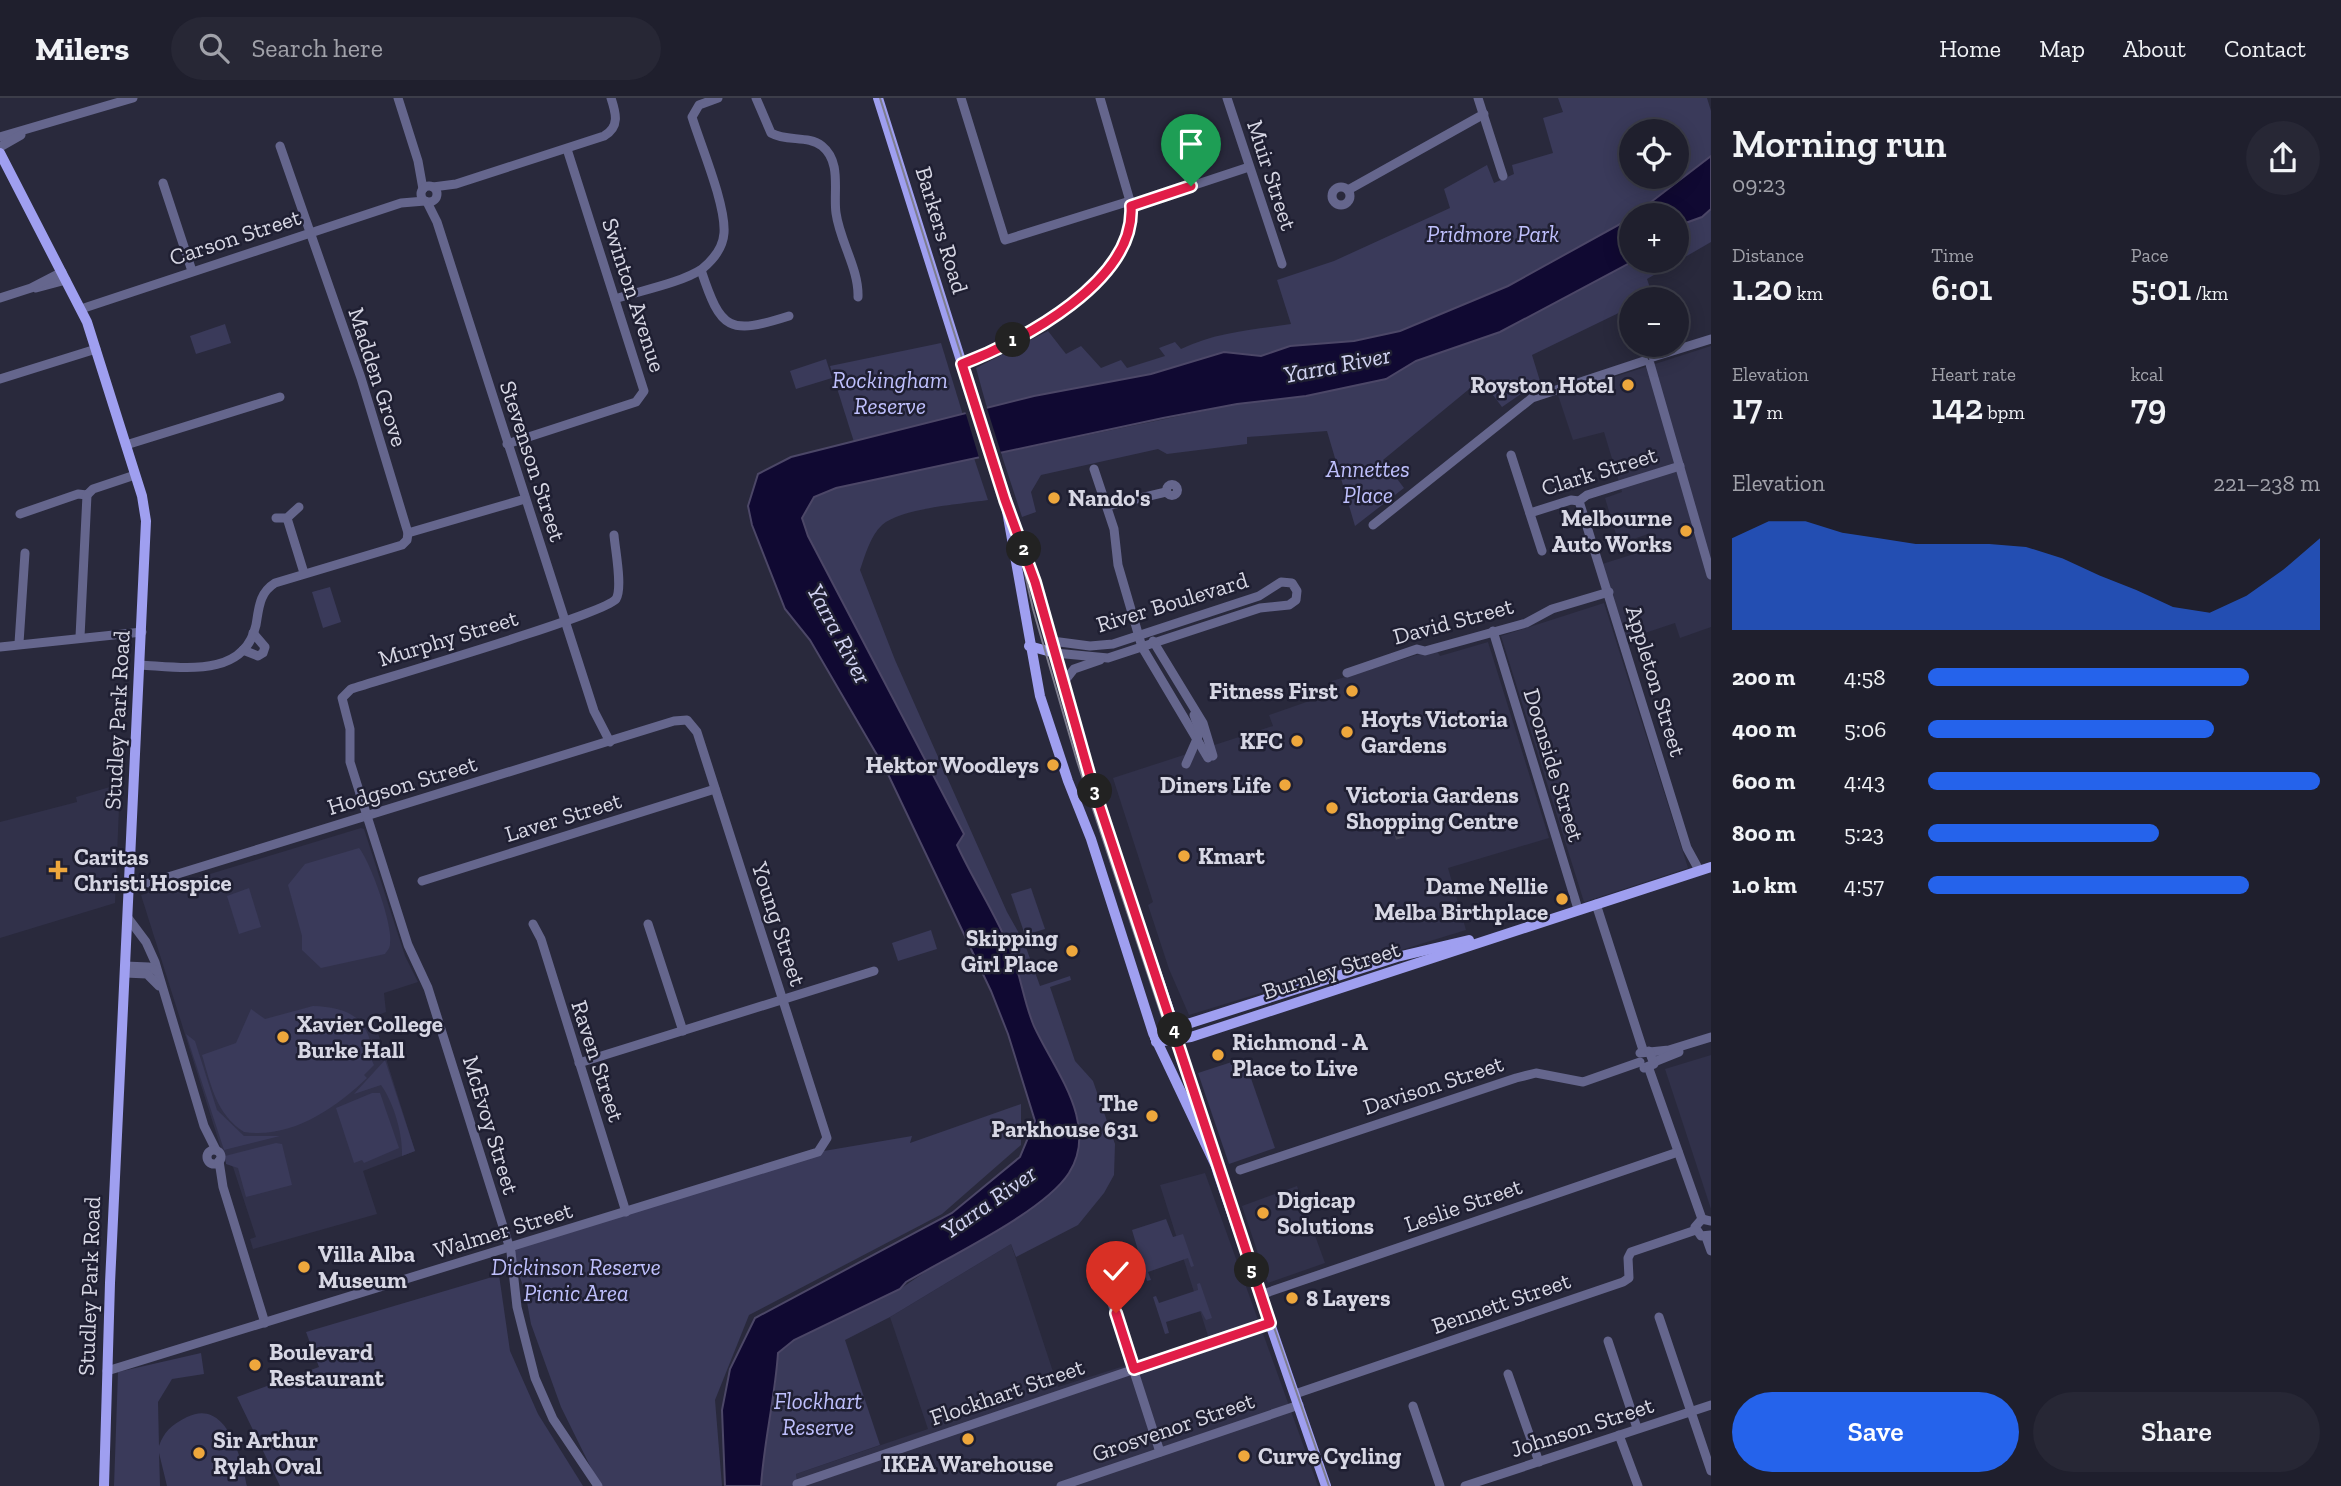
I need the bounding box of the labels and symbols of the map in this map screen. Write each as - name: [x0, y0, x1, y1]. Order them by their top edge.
- pin: [1161, 114, 1221, 186]
- street label: Muir Street: [1241, 116, 1303, 234]
- street label: Barkers Road: [909, 163, 975, 297]
- street label: Carson Street: [166, 202, 305, 271]
- street label: Swinton Avenue: [596, 214, 672, 376]
- park label: Pridmore Park: [1427, 220, 1559, 248]
- street label: Madden Grove: [342, 304, 414, 450]
- pin: 1: [996, 322, 1030, 358]
- water label: Yarra River: [1281, 340, 1394, 389]
- park label: Rockingham Reserve: [832, 366, 948, 420]
- place label: Royston Hotel: [1470, 371, 1614, 399]
- street label: Stevenson Street: [494, 377, 572, 545]
- marker: Royston Hotel: [1620, 377, 1636, 393]
- street label: Clark Street: [1538, 440, 1661, 502]
- park label: Annettes Place: [1325, 455, 1410, 509]
- place label: Nando's: [1068, 484, 1150, 512]
- marker: Nando's: [1046, 490, 1062, 506]
- place label: Melbourne Auto Works: [1552, 504, 1672, 558]
- marker: Melbourne Auto Works: [1678, 523, 1694, 539]
- pin: 2: [1006, 532, 1042, 566]
- street label: River Boulevard: [1093, 566, 1252, 638]
- water label: Yarra River: [801, 579, 878, 689]
- street label: David Street: [1390, 591, 1517, 650]
- street label: Appleton Street: [1620, 602, 1692, 760]
- street label: Murphy Street: [375, 603, 522, 673]
- street label: Studley Park Road: [98, 629, 136, 810]
- place label: Fitness First: [1209, 677, 1339, 705]
- marker: Fitness First: [1344, 683, 1360, 699]
- street label: Doonside Street: [1517, 685, 1591, 845]
- place label: Hoyts Victoria Gardens: [1361, 705, 1508, 759]
- marker: Hoyts Victoria Gardens: [1339, 724, 1355, 740]
- place label: KFC: [1240, 727, 1283, 755]
- marker: KFC: [1289, 733, 1305, 749]
- street label: Hodgson Street: [324, 749, 481, 821]
- place label: Hektor Woodleys: [865, 751, 1039, 779]
- marker: Hektor Woodleys: [1045, 757, 1061, 773]
- place label: Diners Life: [1160, 771, 1271, 799]
- pin: 3: [1078, 774, 1112, 808]
- marker: Diners Life: [1277, 777, 1293, 793]
- place label: Victoria Gardens Shopping Centre: [1346, 781, 1519, 835]
- street label: Laver Street: [501, 786, 625, 848]
- marker: Victoria Gardens Shopping Centre: [1324, 800, 1340, 816]
- place label: Kmart: [1198, 842, 1265, 870]
- place label: Caritas Christi Hospice: [74, 843, 232, 897]
- marker: Kmart: [1176, 848, 1192, 864]
- street label: Young Street: [746, 858, 812, 990]
- marker: Caritas Christi Hospice: [48, 860, 68, 880]
- place label: Dame Nellie Melba Birthplace: [1374, 872, 1548, 926]
- marker: Dame Nellie Melba Birthplace: [1554, 891, 1570, 907]
- place label: Skipping Girl Place: [961, 924, 1058, 978]
- street label: Burnley Street: [1259, 934, 1404, 1005]
- marker: Skipping Girl Place: [1064, 943, 1080, 959]
- street label: Raven Street: [565, 997, 631, 1126]
- place label: Xavier College Burke Hall: [297, 1010, 443, 1064]
- pin: 4: [1158, 1012, 1192, 1048]
- place label: Richmond - A Place to Live: [1232, 1028, 1368, 1082]
- marker: Xavier College Burke Hall: [275, 1029, 291, 1045]
- marker: Richmond - A Place to Live: [1210, 1047, 1226, 1063]
- street label: Davison Street: [1359, 1049, 1507, 1121]
- street label: McEvoy Street: [457, 1052, 525, 1198]
- place label: The Parkhouse 631: [991, 1089, 1138, 1143]
- marker: The Parkhouse 631: [1144, 1108, 1160, 1124]
- water label: Yarra River: [936, 1158, 1042, 1245]
- street label: Leslie Street: [1400, 1172, 1526, 1238]
- place label: Digicap Solutions: [1277, 1186, 1374, 1240]
- street label: Studley Park Road: [72, 1195, 106, 1376]
- street label: Walmer Street: [430, 1196, 576, 1264]
- marker: Digicap Solutions: [1255, 1205, 1271, 1221]
- place label: Villa Alba Museum: [318, 1240, 415, 1294]
- pin: [1086, 1241, 1146, 1313]
- pin: 5: [1234, 1252, 1270, 1288]
- park label: Dickinson Reserve Picnic Area: [491, 1253, 661, 1307]
- marker: Villa Alba Museum: [296, 1259, 312, 1275]
- street label: Bennett Street: [1428, 1266, 1574, 1340]
- place label: 8 Layers: [1306, 1284, 1390, 1312]
- marker: 8 Layers: [1284, 1290, 1300, 1306]
- place label: Boulevard Restaurant: [269, 1338, 385, 1392]
- street label: Flockhart Street: [926, 1352, 1088, 1432]
- marker: Boulevard Restaurant: [247, 1357, 263, 1373]
- street label: Grosvenor Street: [1088, 1386, 1258, 1468]
- park label: Flockhart Reserve: [774, 1387, 862, 1441]
- street label: Johnson Street: [1507, 1391, 1657, 1463]
- place label: Sir Arthur Rylah Oval: [213, 1426, 322, 1480]
- marker: IKEA Warehouse: [960, 1431, 976, 1447]
- place label: Curve Cycling: [1258, 1442, 1401, 1470]
- marker: Sir Arthur Rylah Oval: [191, 1445, 207, 1461]
- marker: Curve Cycling: [1236, 1448, 1252, 1464]
- place label: IKEA Warehouse: [883, 1450, 1053, 1478]

